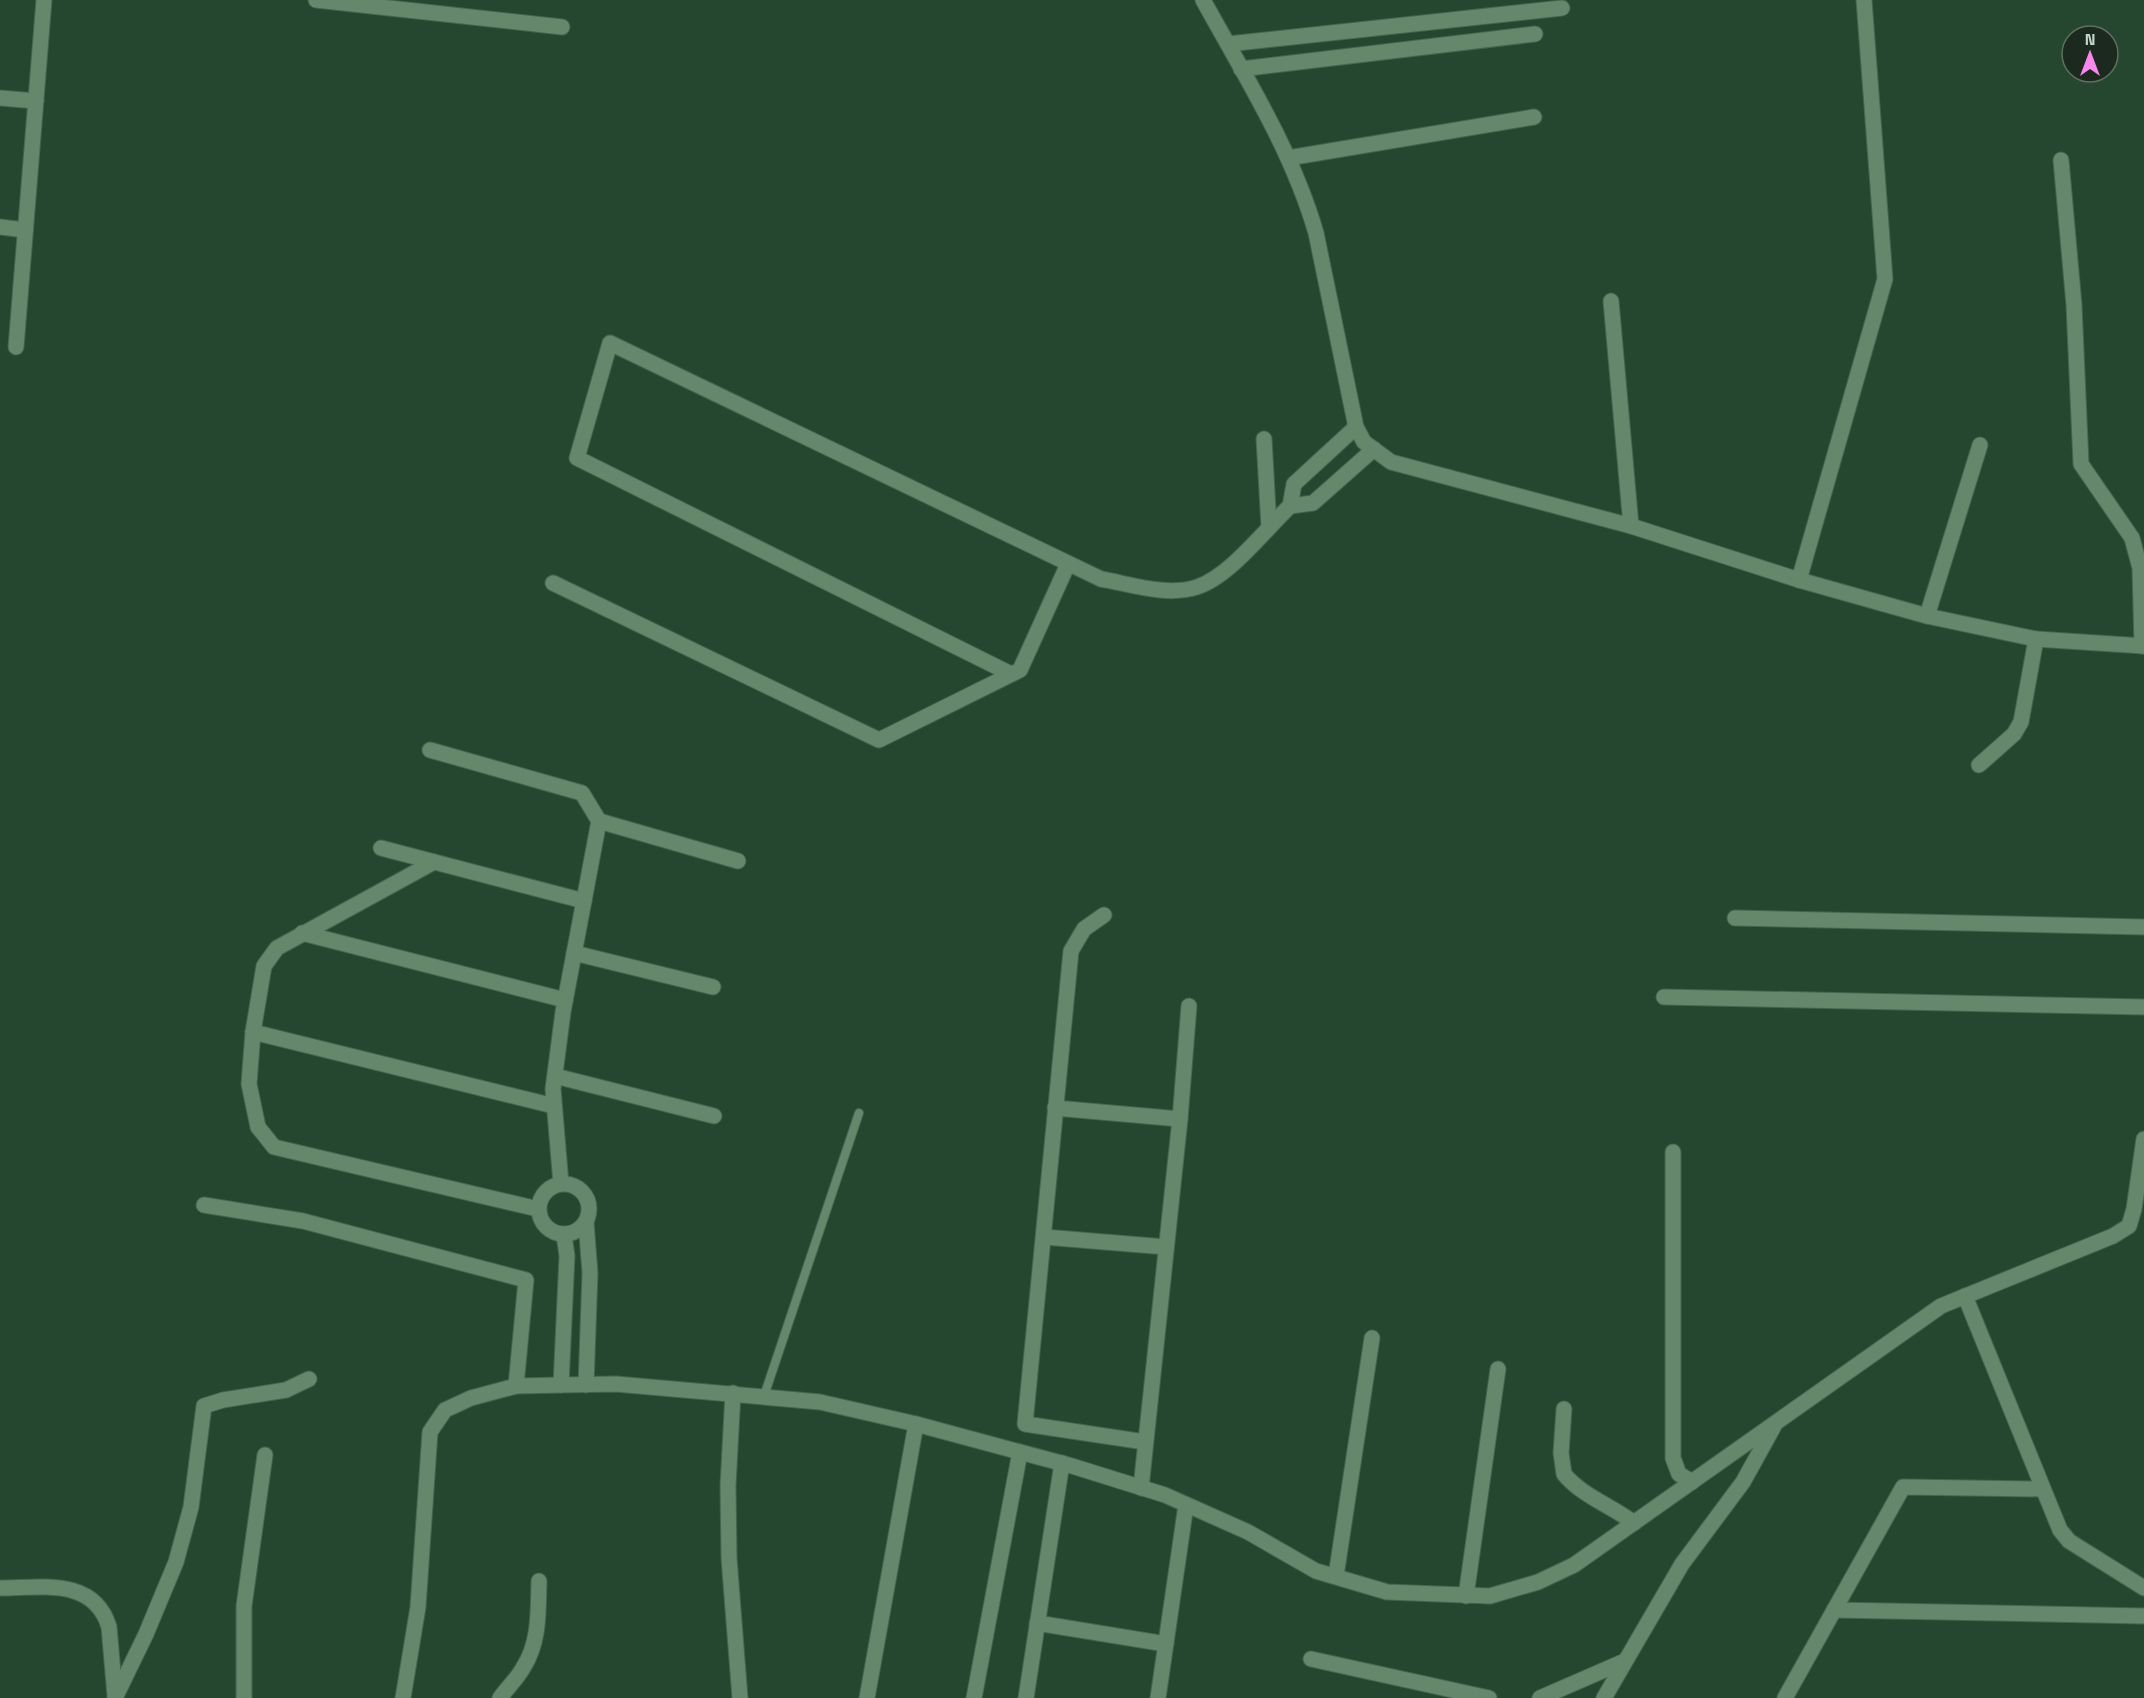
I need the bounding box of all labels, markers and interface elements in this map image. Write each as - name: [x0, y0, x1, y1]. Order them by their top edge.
- north arrow: [2060, 24, 2120, 84]
- text: N: [2085, 29, 2095, 50]

